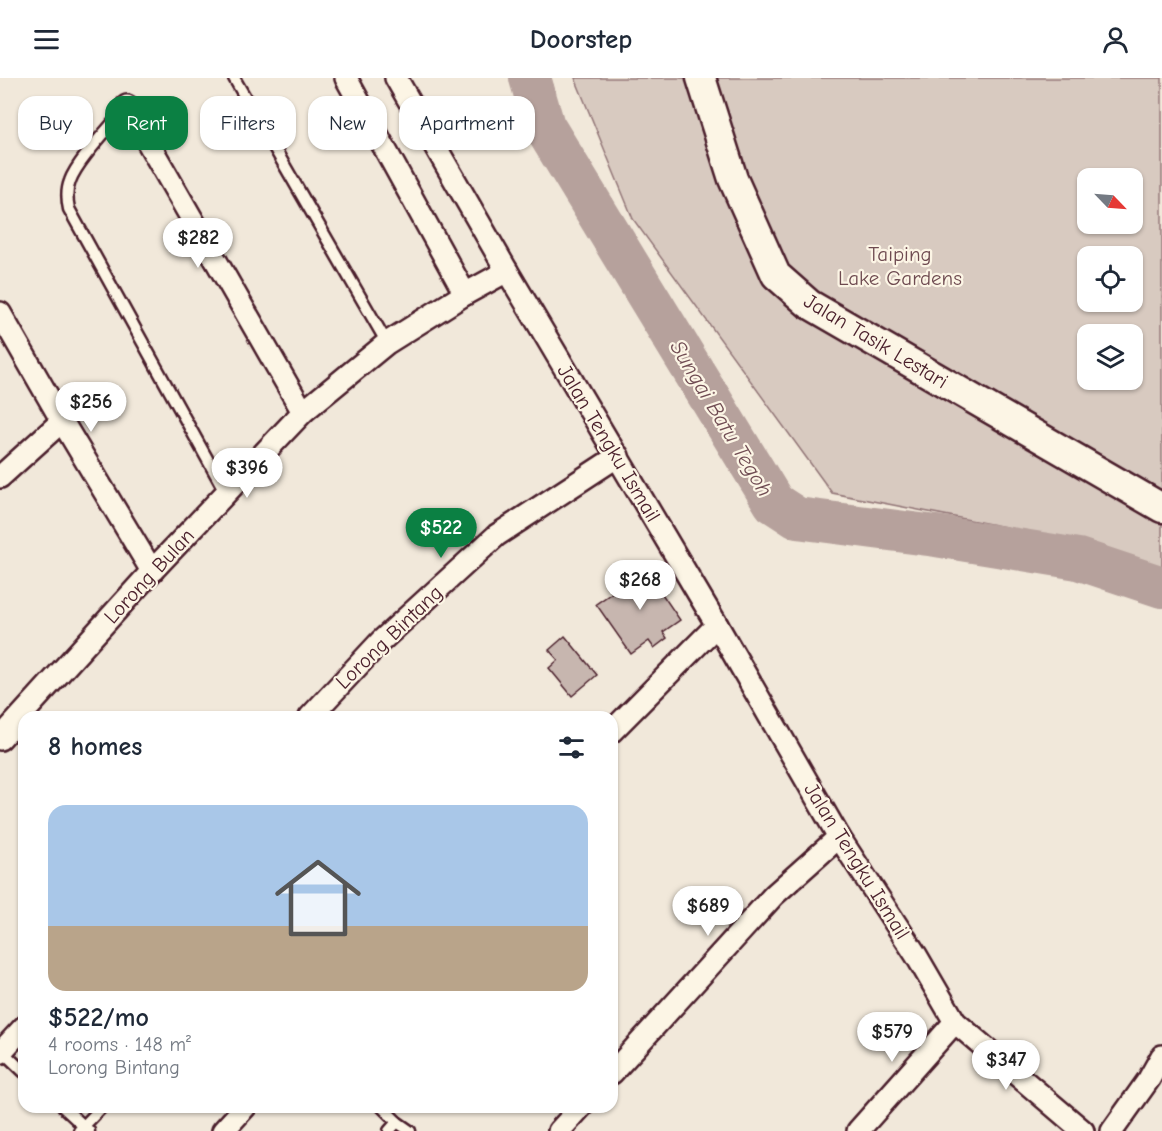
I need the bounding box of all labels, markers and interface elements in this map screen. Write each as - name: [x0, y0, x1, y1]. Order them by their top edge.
- icon: menu: [30, 23, 63, 56]
- icon: person: [1099, 23, 1132, 56]
- text: Doorstep: [530, 24, 632, 55]
- chip: Buy: [18, 96, 93, 150]
- chip: Rent: [105, 96, 188, 150]
- chip: Filters: [200, 96, 296, 150]
- chip: New: [308, 96, 387, 150]
- chip: Apartment: [399, 96, 535, 150]
- north arrow: [1077, 168, 1143, 234]
- map controls: [1077, 168, 1143, 390]
- pin: $282: [162, 218, 234, 269]
- text: $282: [177, 226, 219, 249]
- park label: Taiping Lake Gardens: [838, 242, 962, 290]
- button: locate: [1077, 246, 1143, 312]
- street label: Jalan Tasik Lestari: [800, 289, 952, 393]
- button: layers: [1077, 324, 1143, 390]
- water label: Sungai Batu Tegoh: [664, 336, 778, 501]
- street label: Jalan Tengku Ismail: [552, 360, 666, 526]
- pin: $256: [55, 382, 127, 433]
- text: $256: [69, 390, 113, 413]
- pin: $396: [211, 448, 283, 499]
- text: $396: [226, 456, 268, 479]
- pin: $522: [405, 508, 477, 559]
- text: $522: [420, 516, 462, 539]
- street label: Lorong Bulan: [99, 524, 199, 628]
- pin: $268: [604, 560, 676, 611]
- text: $268: [619, 568, 661, 591]
- street label: Lorong Bintang: [331, 580, 447, 694]
- icon: filters: [555, 731, 588, 764]
- text: 8 homes: [48, 732, 142, 762]
- street label: Jalan Tengku Ismail: [799, 779, 915, 943]
- icon: home: [264, 844, 372, 952]
- pin: $689: [672, 886, 744, 937]
- text: $689: [686, 894, 730, 917]
- text: $522/mo: [48, 1003, 149, 1033]
- pin: $579: [856, 1012, 928, 1063]
- text: $579: [871, 1020, 913, 1043]
- text: 4 rooms · 148 m²: [48, 1033, 191, 1056]
- pin: $347: [970, 1040, 1042, 1091]
- text: $347: [986, 1048, 1026, 1071]
- text: Lorong Bintang: [48, 1056, 180, 1079]

